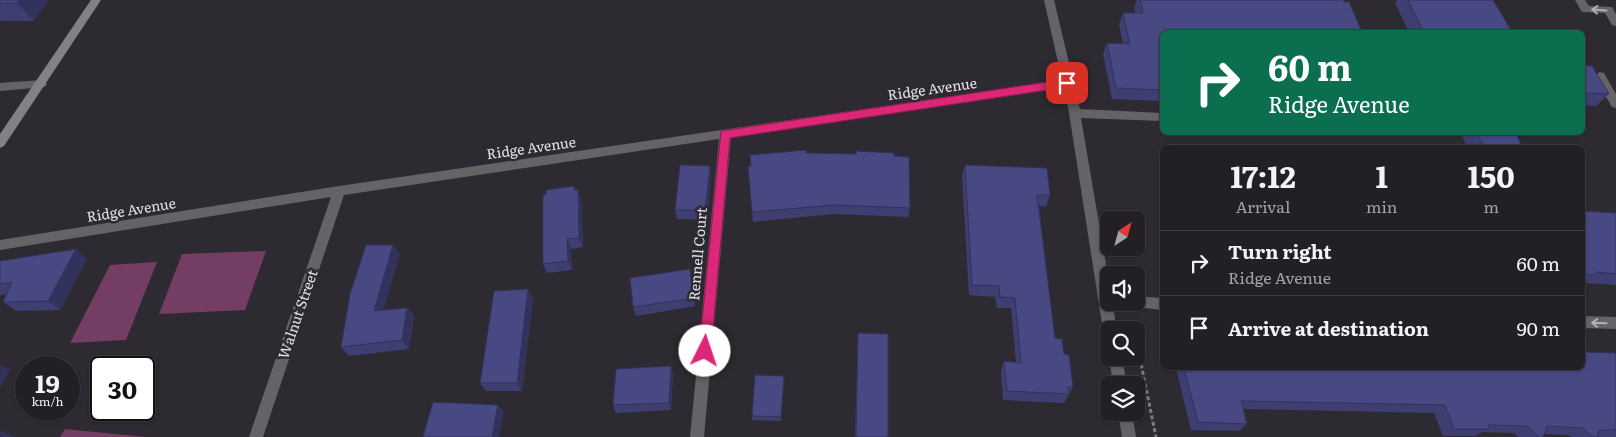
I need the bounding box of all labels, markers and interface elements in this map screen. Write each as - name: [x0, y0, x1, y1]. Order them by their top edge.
- one-way arrow: [1591, 5, 1607, 14]
- text: 60 m: [1268, 40, 1352, 92]
- icon: right: [1185, 50, 1250, 115]
- pin: [1046, 62, 1088, 104]
- icon: arrive: [1053, 69, 1081, 97]
- street label: Ridge Avenue: [886, 72, 978, 104]
- text: Ridge Avenue: [1268, 87, 1410, 120]
- street label: Ridge Avenue: [485, 131, 577, 163]
- text: 17:12: [1230, 153, 1296, 197]
- text: 1: [1376, 153, 1388, 197]
- text: 150: [1468, 153, 1515, 197]
- street label: Ridge Avenue: [85, 192, 177, 226]
- text: Arrival: [1236, 194, 1290, 218]
- text: min: [1366, 194, 1397, 218]
- text: m: [1483, 194, 1499, 218]
- street label: Rennell Court: [683, 206, 711, 301]
- north arrow: [1100, 211, 1145, 256]
- map controls: [1100, 211, 1145, 421]
- text: Turn right: [1228, 237, 1332, 265]
- icon: right: [1185, 249, 1213, 277]
- text: 60 m: [1517, 249, 1560, 277]
- text: Ridge Avenue: [1228, 265, 1331, 289]
- street label: Walnut Street: [272, 266, 322, 361]
- button: sound: [1100, 266, 1145, 311]
- icon: arrive: [1185, 314, 1213, 342]
- text: Arrive at destination: [1228, 314, 1429, 342]
- text: 90 m: [1517, 314, 1560, 342]
- one-way arrow: [1592, 318, 1608, 327]
- button: search: [1100, 321, 1145, 366]
- position arrow: [678, 324, 730, 376]
- speed limit sign: 30: [90, 356, 155, 421]
- text: 19: [35, 364, 60, 401]
- button: layers: [1100, 376, 1145, 421]
- text: km/h: [32, 392, 63, 410]

